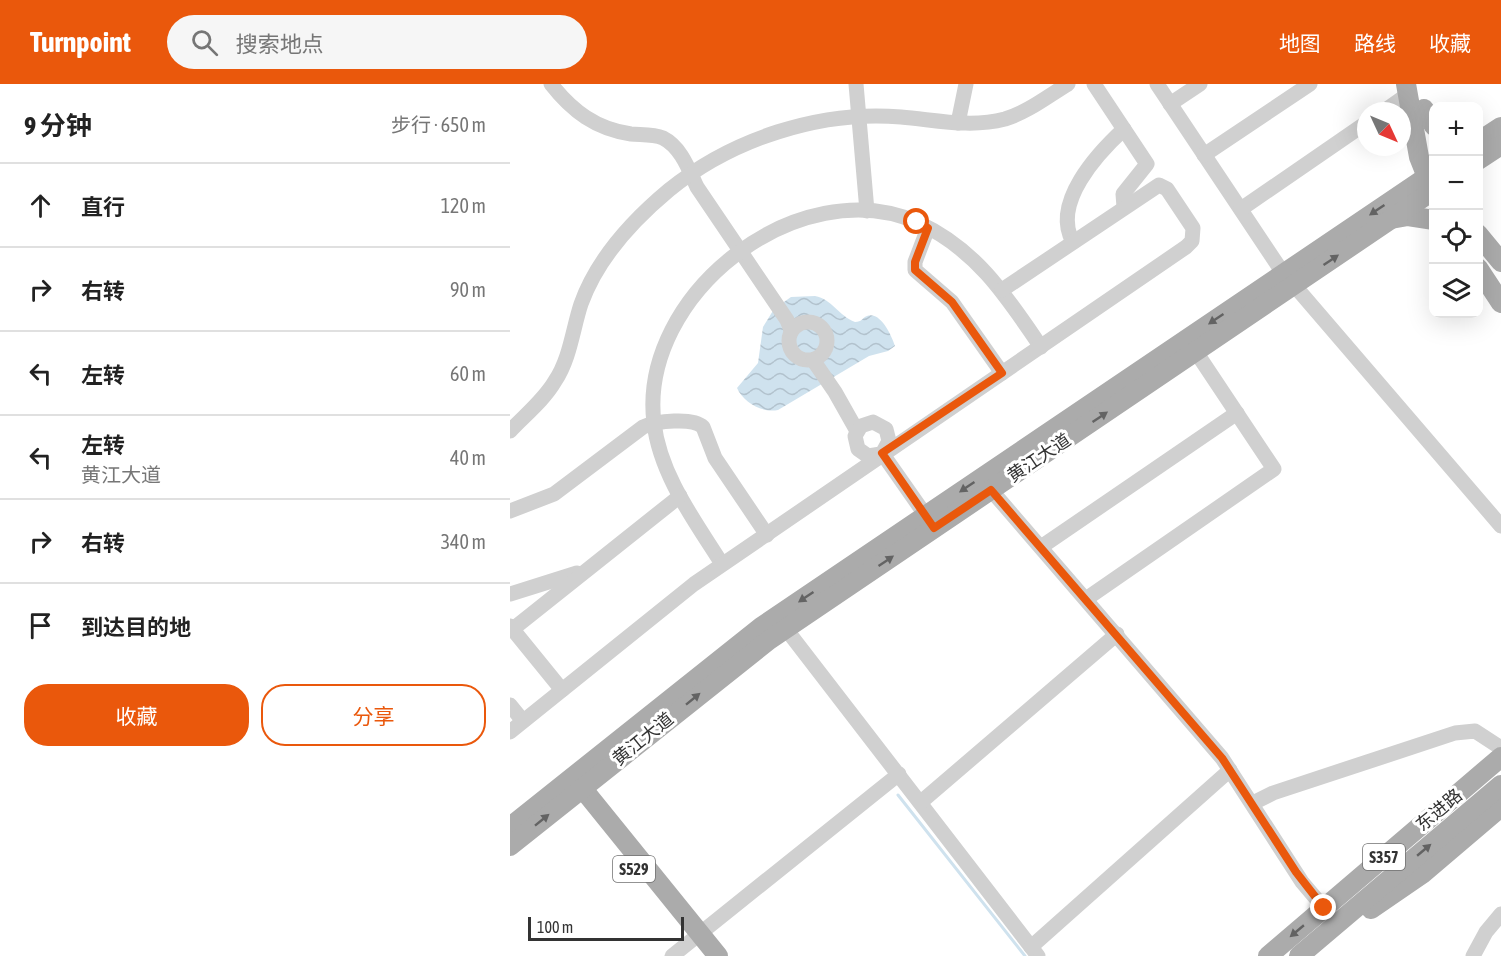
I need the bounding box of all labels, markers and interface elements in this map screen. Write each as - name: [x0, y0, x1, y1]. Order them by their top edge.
- search box: [167, 15, 587, 69]
- text: Turnpoint: [30, 26, 131, 58]
- icon: search: [188, 26, 221, 59]
- text: 搜索地点: [236, 31, 324, 57]
- text: 地图: [1279, 31, 1321, 55]
- text: 路线: [1354, 31, 1396, 55]
- text: 收藏: [1429, 31, 1471, 55]
- north arrow: [1357, 102, 1411, 156]
- map controls: [1429, 102, 1483, 318]
- button: +: [1429, 102, 1483, 156]
- text: 9 分钟: [24, 111, 92, 141]
- text: 步行 · 650 m: [391, 113, 486, 136]
- button: −: [1429, 156, 1483, 210]
- icon: ahead: [24, 189, 57, 222]
- text: 直行: [81, 194, 125, 220]
- text: 120 m: [441, 194, 486, 217]
- one-way arrow: [1369, 204, 1385, 215]
- route start: [903, 208, 929, 234]
- button: locate: [1429, 210, 1483, 264]
- one-way arrow: [1322, 254, 1338, 266]
- button: layers: [1429, 264, 1483, 318]
- icon: right: [24, 273, 57, 306]
- text: 右转: [81, 278, 125, 304]
- text: 90 m: [450, 278, 486, 301]
- one-way arrow: [1208, 313, 1224, 325]
- icon: left: [24, 357, 57, 390]
- text: 左转: [81, 362, 125, 388]
- text: 60 m: [450, 362, 486, 385]
- one-way arrow: [1092, 412, 1108, 423]
- street label: 黄江大道: [1003, 429, 1074, 486]
- text: 左转: [81, 432, 125, 458]
- icon: left: [24, 441, 57, 474]
- text: 40 m: [450, 446, 486, 469]
- text: 黄江大道: [81, 463, 161, 486]
- one-way arrow: [959, 481, 975, 492]
- icon: right: [24, 525, 57, 558]
- text: 右转: [81, 530, 125, 556]
- text: 340 m: [441, 530, 486, 553]
- one-way arrow: [878, 555, 894, 566]
- one-way arrow: [798, 591, 814, 603]
- icon: arrive: [24, 609, 57, 642]
- text: 到达目的地: [81, 614, 191, 640]
- button: 收藏: [24, 684, 249, 746]
- button: 分享: [261, 684, 486, 746]
- one-way arrow: [686, 693, 701, 705]
- street label: 黄江大道: [608, 708, 677, 769]
- street label: 东进路: [1411, 784, 1466, 835]
- one-way arrow: [535, 815, 550, 827]
- road number: S357: [1363, 844, 1405, 870]
- one-way arrow: [1416, 844, 1431, 857]
- road number: S529: [613, 856, 655, 882]
- route end: [1310, 894, 1336, 920]
- scale bar: [528, 914, 684, 942]
- text: 100 m: [537, 918, 573, 936]
- one-way arrow: [1289, 925, 1305, 938]

